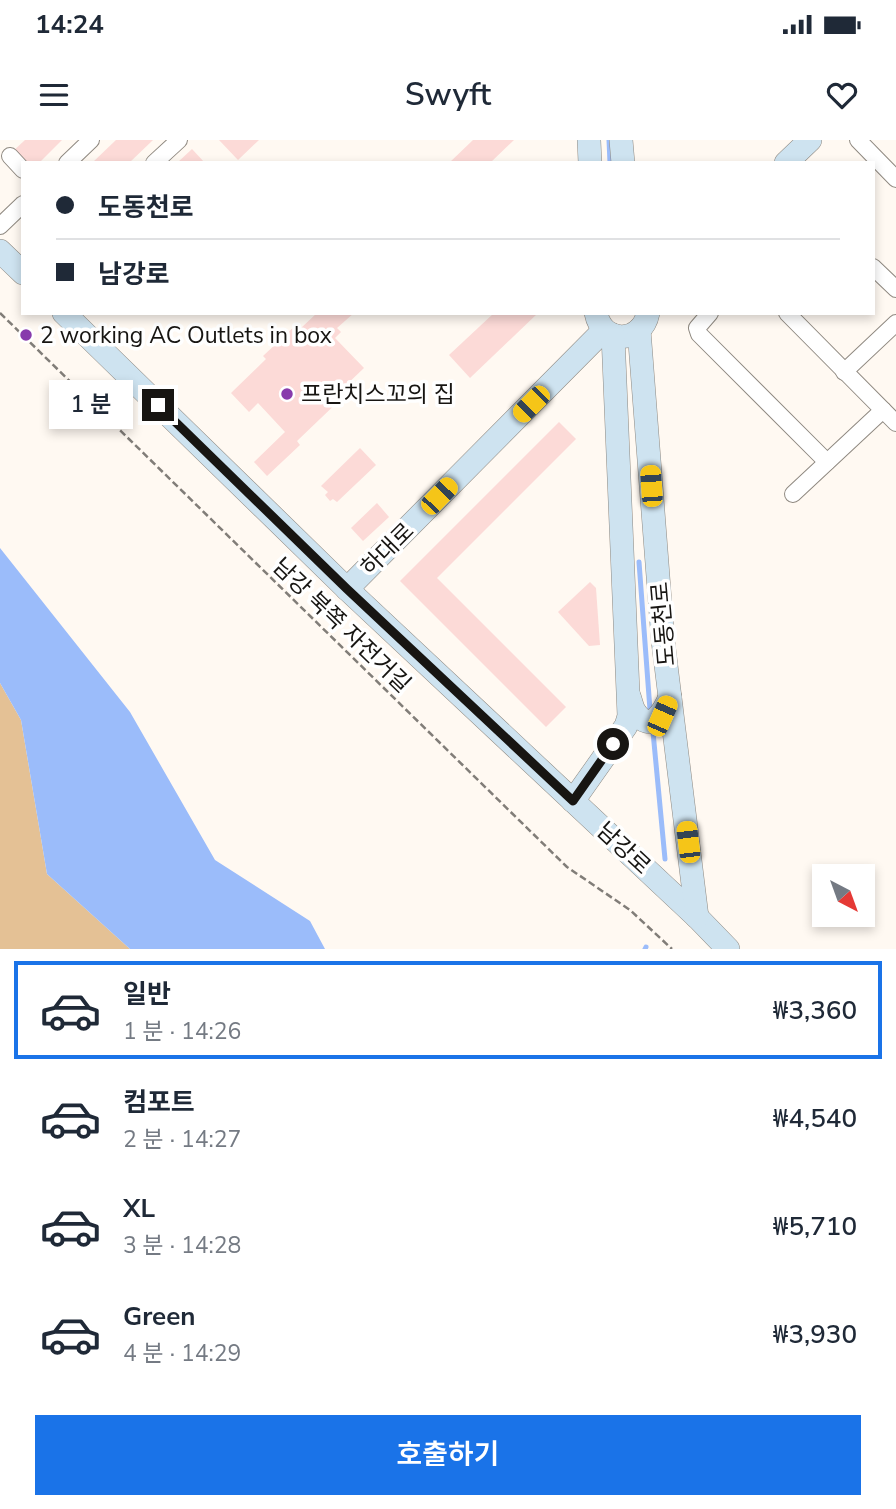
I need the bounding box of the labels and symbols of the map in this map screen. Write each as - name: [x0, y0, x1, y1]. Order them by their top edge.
- place label: 2 working AC Outlets in box: [40, 320, 332, 351]
- marker: 2 working AC Outlets in box: [18, 327, 34, 343]
- place label: 프란치스꼬의 집: [301, 379, 455, 410]
- callout: 1 분: [50, 380, 134, 430]
- car: [509, 382, 554, 426]
- marker: 프란치스꼬의 집: [279, 386, 295, 402]
- route end: [142, 389, 174, 421]
- car: [640, 464, 663, 508]
- car: [417, 474, 462, 518]
- street label: 하대로: [354, 516, 421, 583]
- street label: 남강 북쪽 자전거길: [266, 551, 418, 699]
- street label: 도동천로: [644, 580, 683, 667]
- car: [644, 693, 681, 739]
- route start: [597, 728, 629, 760]
- street label: 남강로: [590, 815, 657, 881]
- car: [676, 820, 701, 864]
- north arrow: [812, 864, 875, 928]

